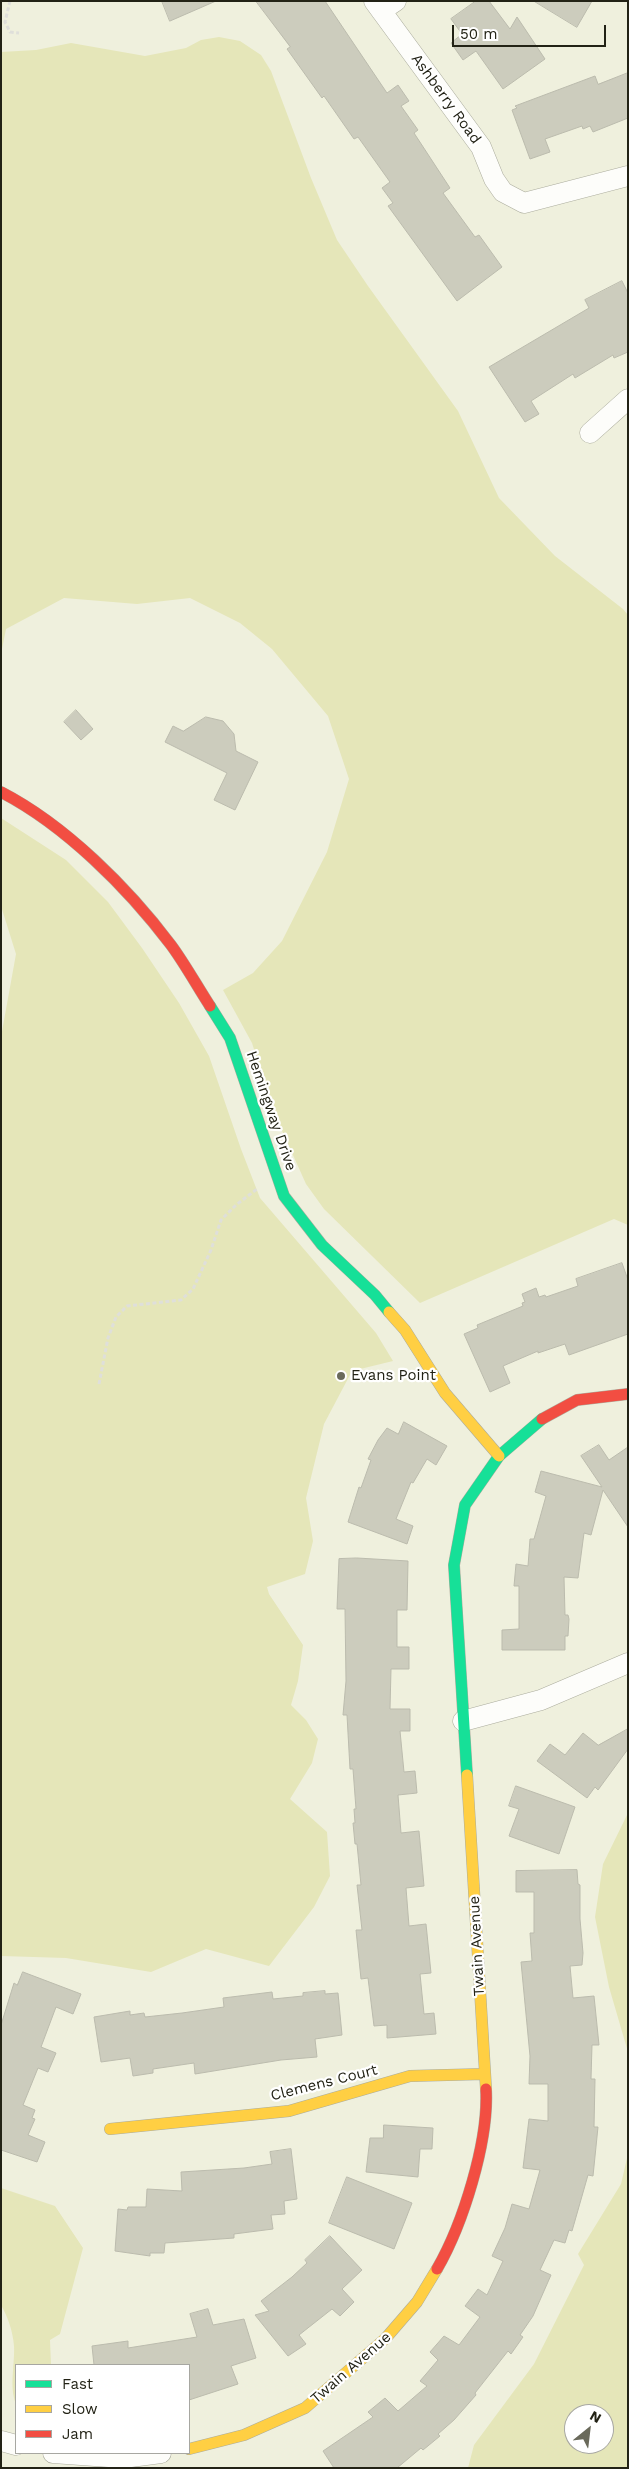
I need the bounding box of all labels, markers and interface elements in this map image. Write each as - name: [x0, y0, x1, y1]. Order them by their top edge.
- scale bar: [454, 15, 608, 47]
- text: 50 m: [460, 25, 497, 43]
- street label: Ashberry Road: [407, 51, 485, 147]
- street label: Hemingway Drive: [242, 1049, 300, 1173]
- place label: Evans Point: [351, 1367, 436, 1385]
- marker: Evans Point: [335, 1370, 347, 1382]
- street label: Twain Avenue: [465, 1895, 489, 1997]
- street label: Clemens Court: [269, 2061, 379, 2105]
- street label: Twain Avenue: [307, 2328, 395, 2408]
- legend: [15, 2364, 190, 2454]
- text: Fast: [62, 2375, 93, 2393]
- text: Slow: [62, 2400, 98, 2418]
- north arrow: [564, 2404, 614, 2454]
- text: N: [587, 2407, 604, 2426]
- text: Jam: [62, 2425, 93, 2443]

